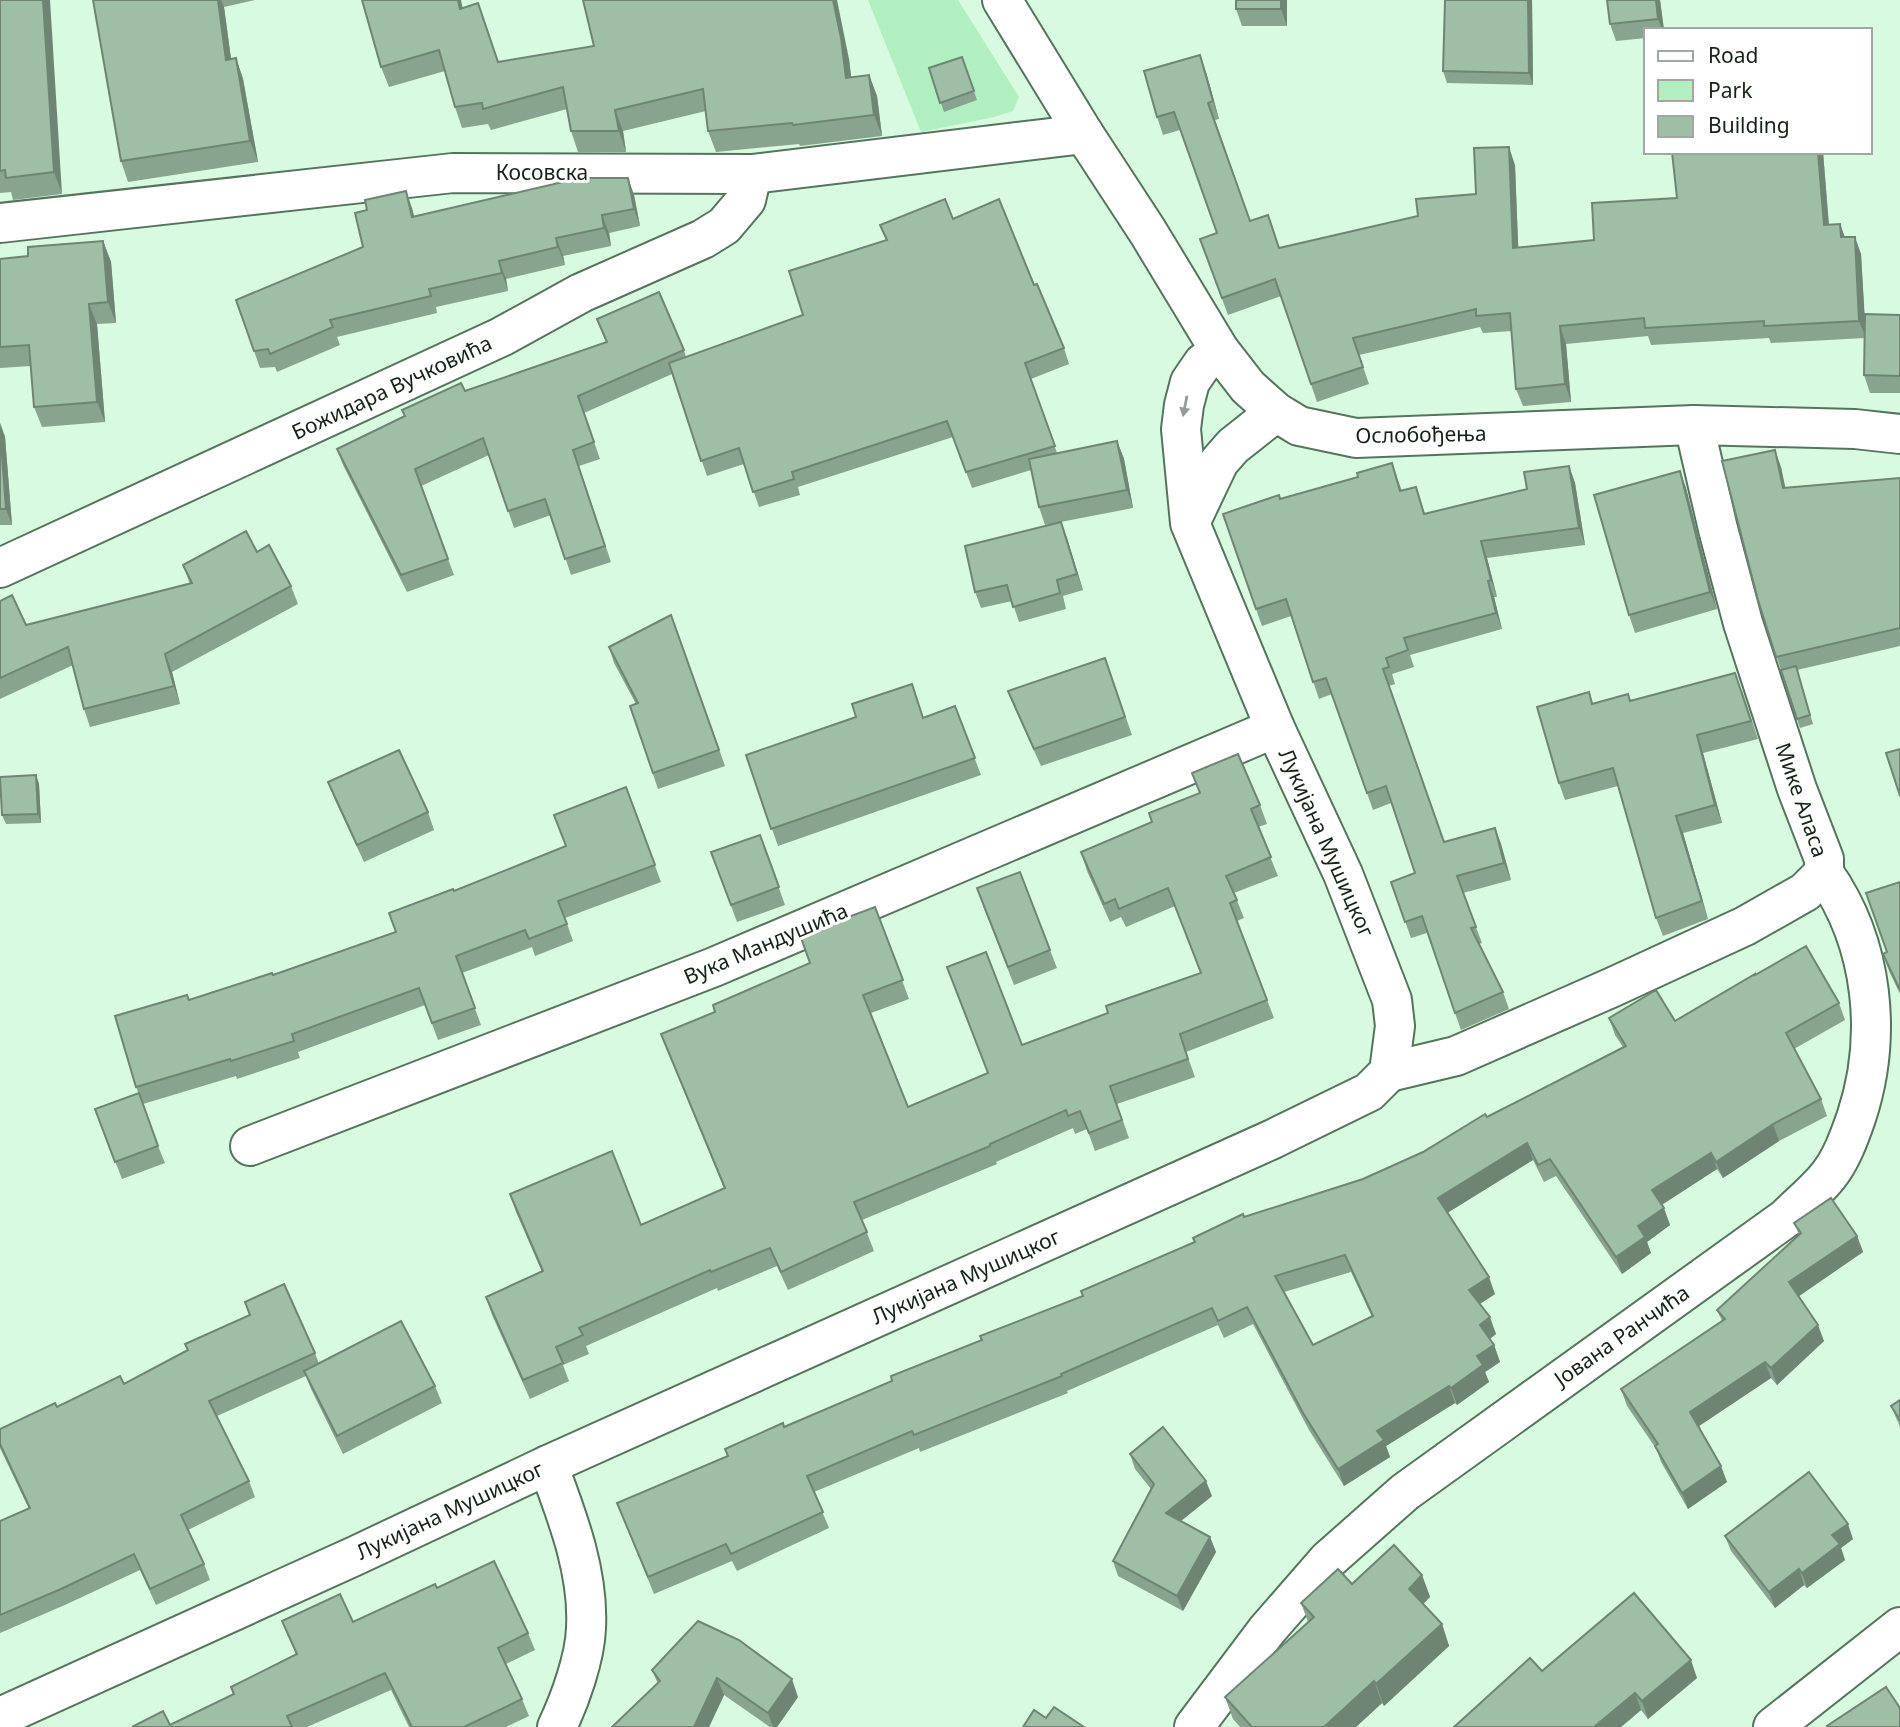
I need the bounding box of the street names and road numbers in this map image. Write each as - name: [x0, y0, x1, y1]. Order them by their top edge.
- street label: Косовска: [496, 158, 588, 186]
- street label: Божидара Вучковића: [287, 328, 496, 446]
- street label: Ослобођења: [1355, 419, 1487, 449]
- street label: Мике Аласа: [1769, 739, 1835, 861]
- street label: Лукијана Мушицког: [1273, 744, 1381, 941]
- street label: Вука Мандушића: [679, 896, 852, 990]
- street label: Лукијана Мушицког: [867, 1222, 1064, 1330]
- street label: Јована Ранчића: [1547, 1278, 1694, 1393]
- street label: Лукијана Мушицког: [351, 1454, 548, 1566]

